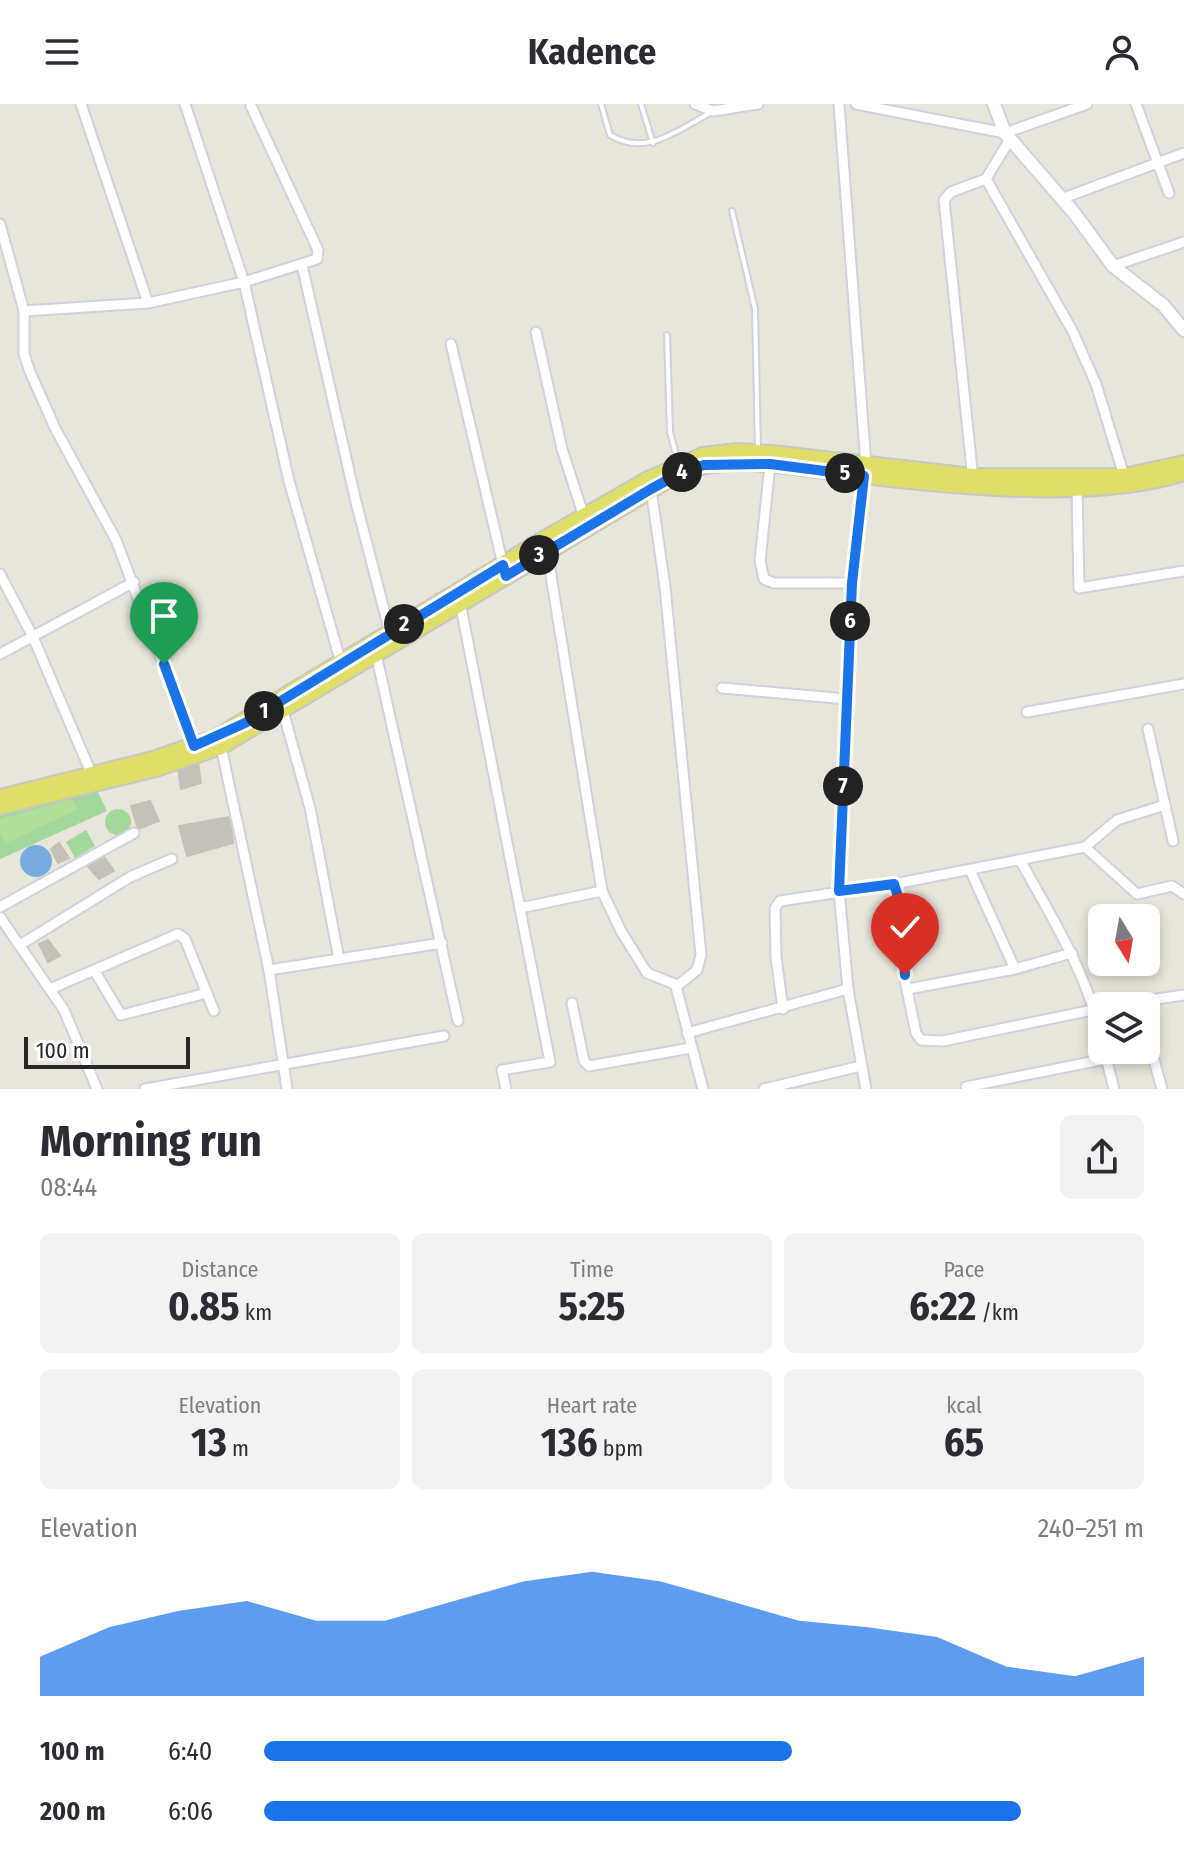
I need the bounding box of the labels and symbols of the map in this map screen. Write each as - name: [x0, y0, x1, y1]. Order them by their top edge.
- pin: 4: [662, 452, 702, 492]
- pin: 5: [825, 453, 865, 493]
- pin: 3: [519, 535, 559, 575]
- pin: [130, 582, 198, 664]
- pin: 6: [830, 601, 870, 641]
- pin: 2: [384, 604, 424, 644]
- pin: 1: [244, 691, 284, 731]
- pin: 7: [823, 766, 863, 806]
- pin: [871, 893, 939, 975]
- north arrow: [1088, 904, 1160, 976]
- scale bar: [24, 1033, 190, 1069]

